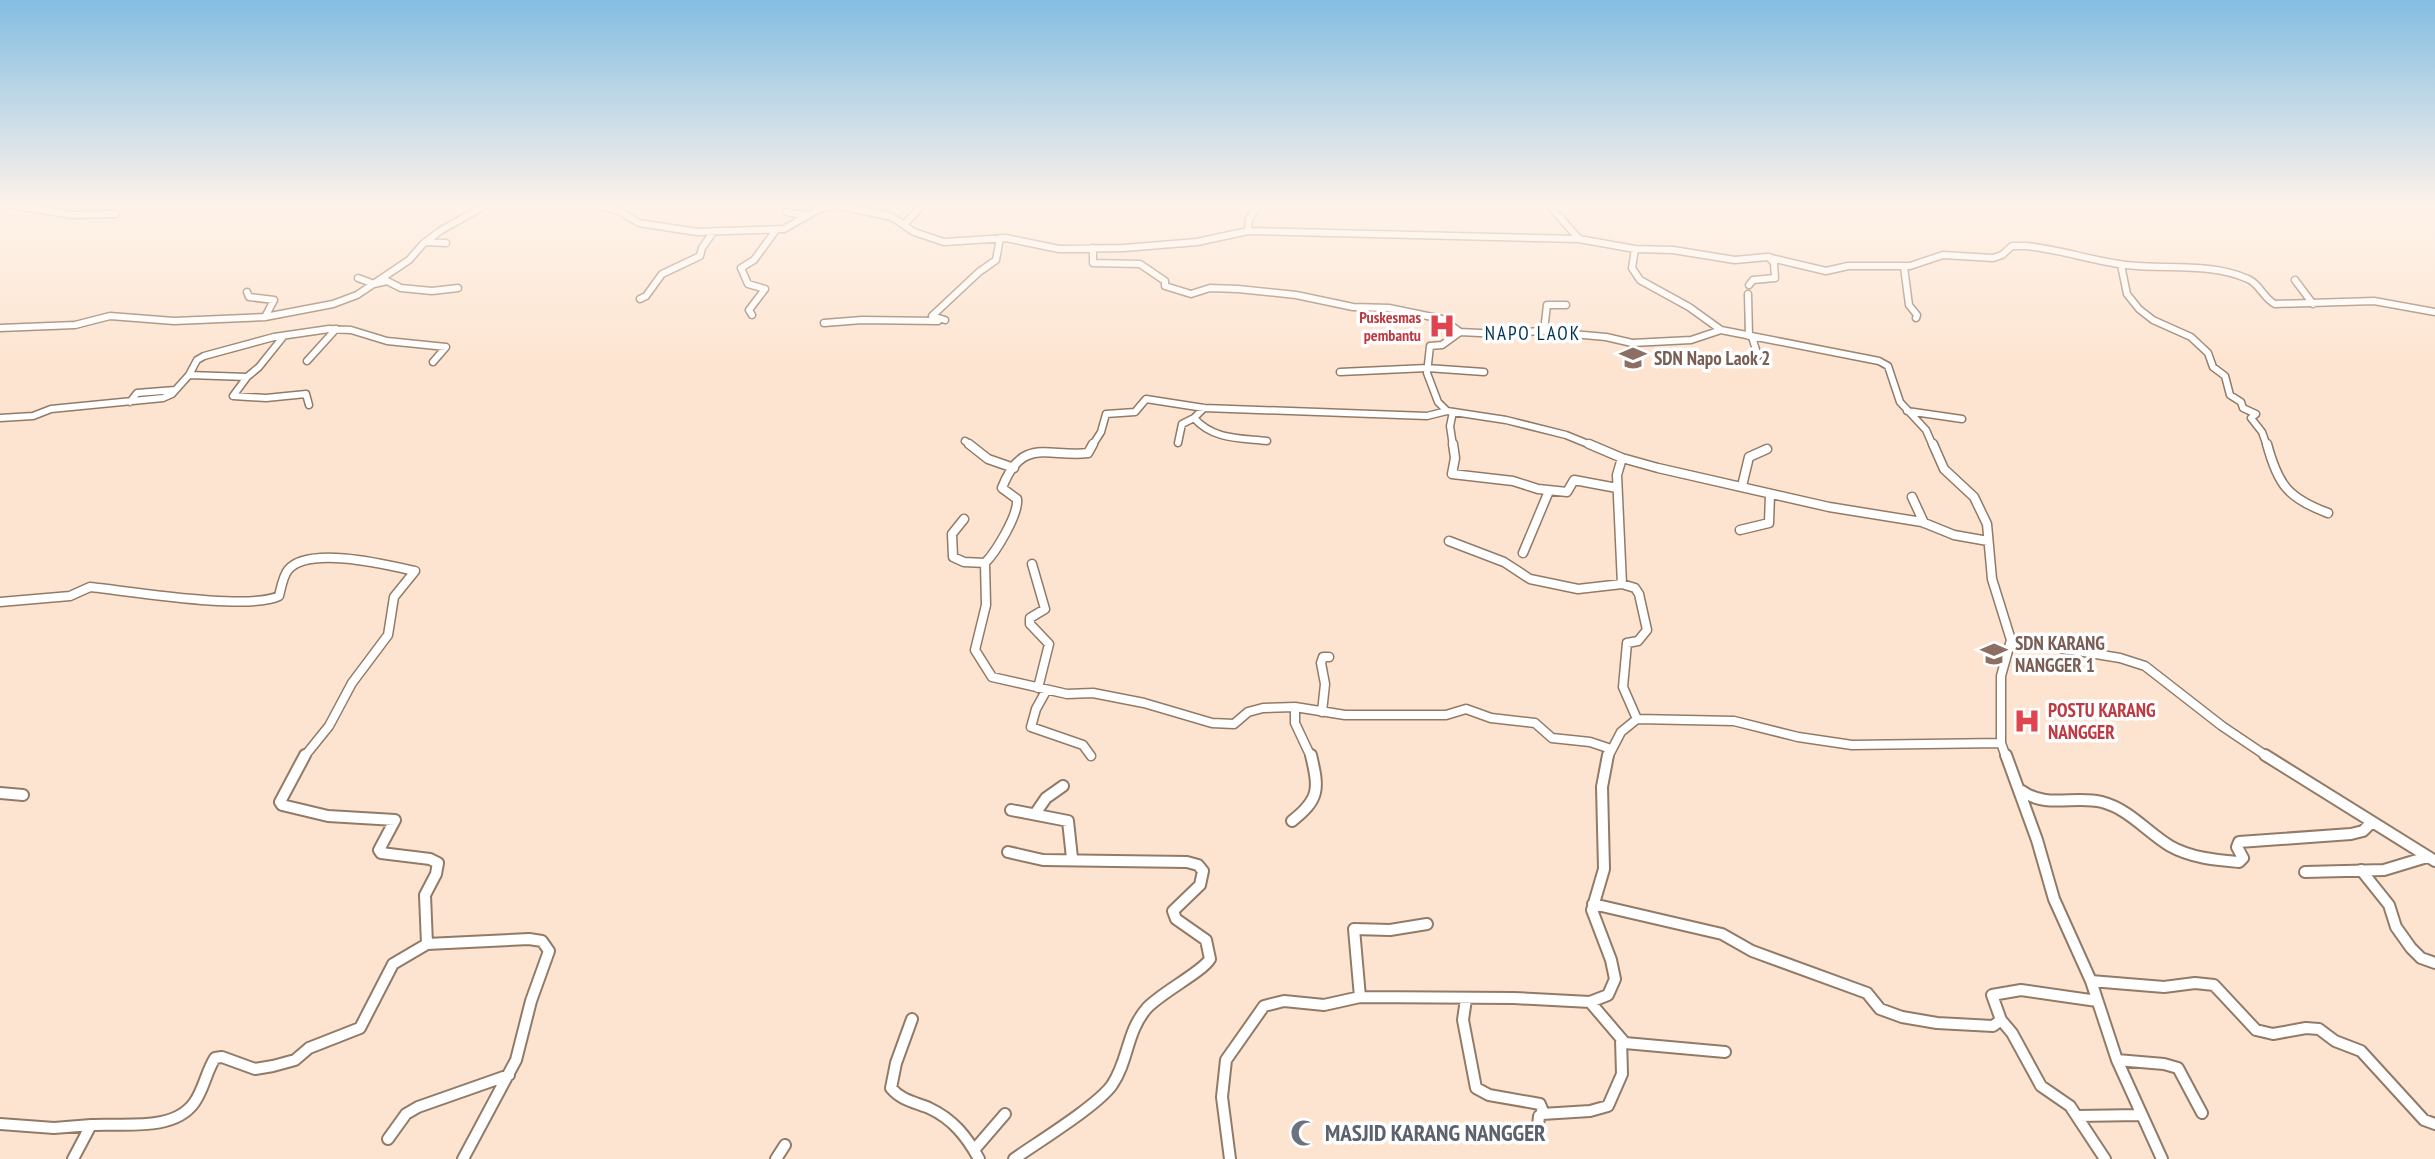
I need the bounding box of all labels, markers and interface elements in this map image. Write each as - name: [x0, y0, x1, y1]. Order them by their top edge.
- place label: Puskesmas pembantu: [1359, 307, 1421, 345]
- hospital icon: Puskesmas pembantu: [1427, 311, 1457, 341]
- district label: NAPO LAOK: [1485, 321, 1581, 345]
- school or university icon: SDN Napo Laok 2: [1618, 343, 1648, 373]
- place label: SDN Napo Laok 2: [1654, 346, 1770, 370]
- place label: SDN KARANG NANGGER 1: [2015, 631, 2105, 677]
- school or university icon: SDN KARANG NANGGER 1: [1979, 639, 2009, 669]
- place label: POSTU KARANG NANGGER: [2048, 698, 2156, 744]
- hospital icon: POSTU KARANG NANGGER: [2012, 706, 2042, 736]
- mosque icon: MASJID KARANG NANGGER: [1289, 1118, 1319, 1148]
- place label: MASJID KARANG NANGGER: [1325, 1118, 1546, 1147]

